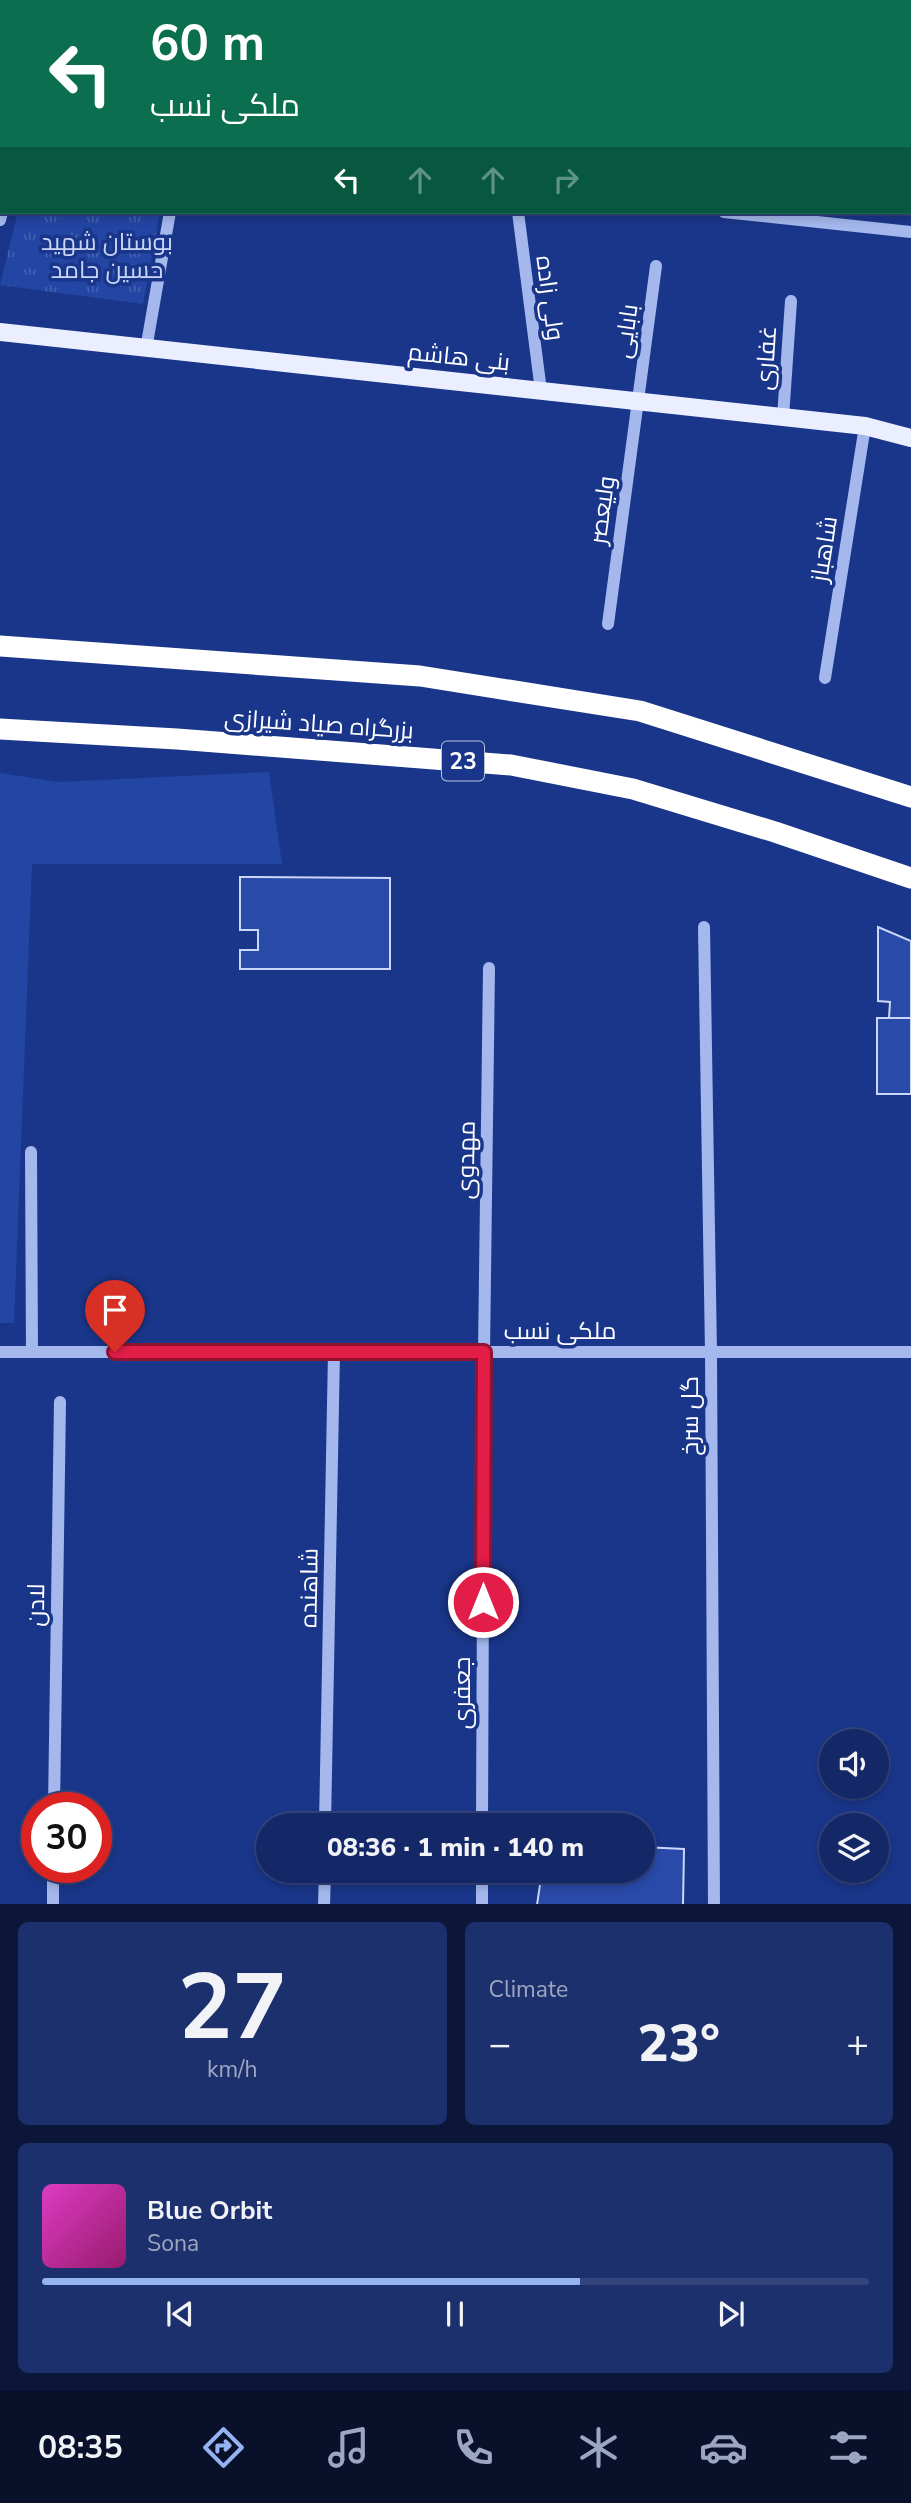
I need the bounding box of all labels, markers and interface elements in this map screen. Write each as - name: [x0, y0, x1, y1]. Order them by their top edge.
- text: 60 m: [150, 10, 265, 77]
- icon: left: [35, 28, 126, 119]
- text: ملکی نسب: [150, 84, 300, 127]
- icon: left: [328, 161, 366, 199]
- icon: ahead: [401, 161, 439, 199]
- icon: ahead: [474, 161, 512, 199]
- icon: right: [547, 161, 585, 199]
- park label: بوستان شهید حسین جامد: [41, 226, 173, 286]
- street label: ولی زاده: [528, 253, 572, 343]
- street label: بابایی: [606, 302, 646, 360]
- street label: غفاری: [748, 325, 784, 391]
- street label: بنی هاشم: [406, 336, 512, 378]
- street label: ولیعصر: [581, 474, 623, 548]
- street label: شاهباز: [803, 514, 845, 586]
- street label: بزرگراه صیاد شیرازی: [223, 701, 415, 747]
- road number: 23: [442, 741, 484, 780]
- street label: مهدوی: [449, 1120, 483, 1200]
- pin: [85, 1280, 145, 1352]
- icon: arrive: [96, 1291, 134, 1329]
- street label: ملکی نسب: [504, 1315, 616, 1347]
- street label: گل سرخ: [674, 1376, 706, 1456]
- street label: شاهنده: [292, 1548, 326, 1628]
- position arrow: [446, 1565, 520, 1639]
- street label: لادن: [20, 1583, 52, 1627]
- street label: جعفری: [446, 1657, 478, 1729]
- map controls: [819, 1729, 889, 1883]
- button: sound: [819, 1729, 889, 1799]
- speed limit sign: 30: [21, 1792, 112, 1883]
- button: layers: [819, 1813, 889, 1883]
- text: 08:36 · 1 min · 140 m: [327, 1830, 584, 1865]
- text: 27: [178, 1946, 287, 2070]
- text: Climate: [489, 1974, 568, 2005]
- text: 23°: [638, 2008, 720, 2079]
- text: −: [489, 2019, 511, 2070]
- text: +: [846, 2019, 869, 2070]
- text: km/h: [207, 2054, 258, 2085]
- text: Blue Orbit: [147, 2193, 272, 2228]
- text: Sona: [147, 2228, 199, 2259]
- icon: previous: [161, 2295, 199, 2333]
- icon: pause: [436, 2295, 474, 2333]
- icon: next: [712, 2295, 750, 2333]
- icon: directions: [199, 2423, 248, 2472]
- icon: music: [324, 2423, 373, 2472]
- icon: phone: [449, 2423, 498, 2472]
- icon: climate: [574, 2423, 623, 2472]
- icon: car: [699, 2423, 748, 2472]
- icon: filters: [824, 2423, 873, 2472]
- text: 08:35: [38, 2426, 123, 2469]

